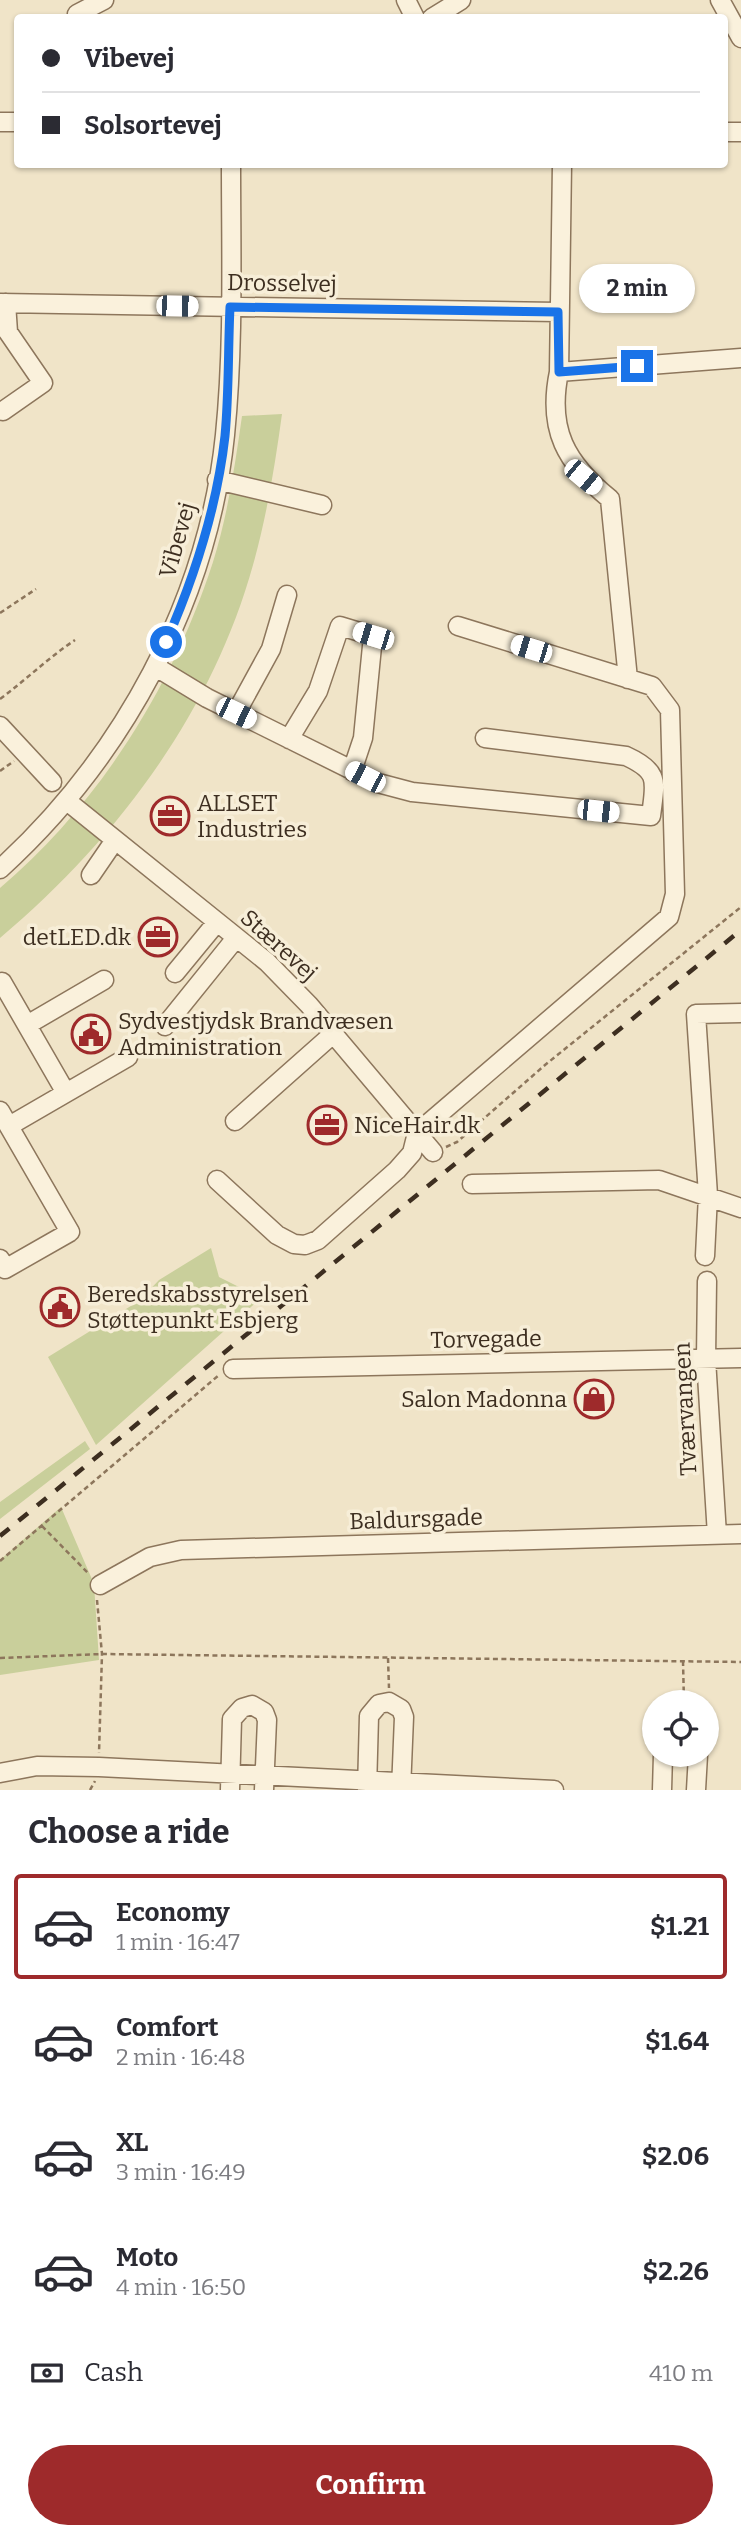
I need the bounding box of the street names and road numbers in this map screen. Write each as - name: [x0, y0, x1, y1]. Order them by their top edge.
- street label: Drosselvej: [227, 268, 337, 298]
- street label: Vibevej: [153, 499, 201, 581]
- street label: Stærevej: [235, 903, 323, 987]
- street label: Torvegade: [430, 1324, 542, 1354]
- street label: Tværvangen: [668, 1341, 702, 1476]
- street label: Baldursgade: [349, 1503, 483, 1535]

